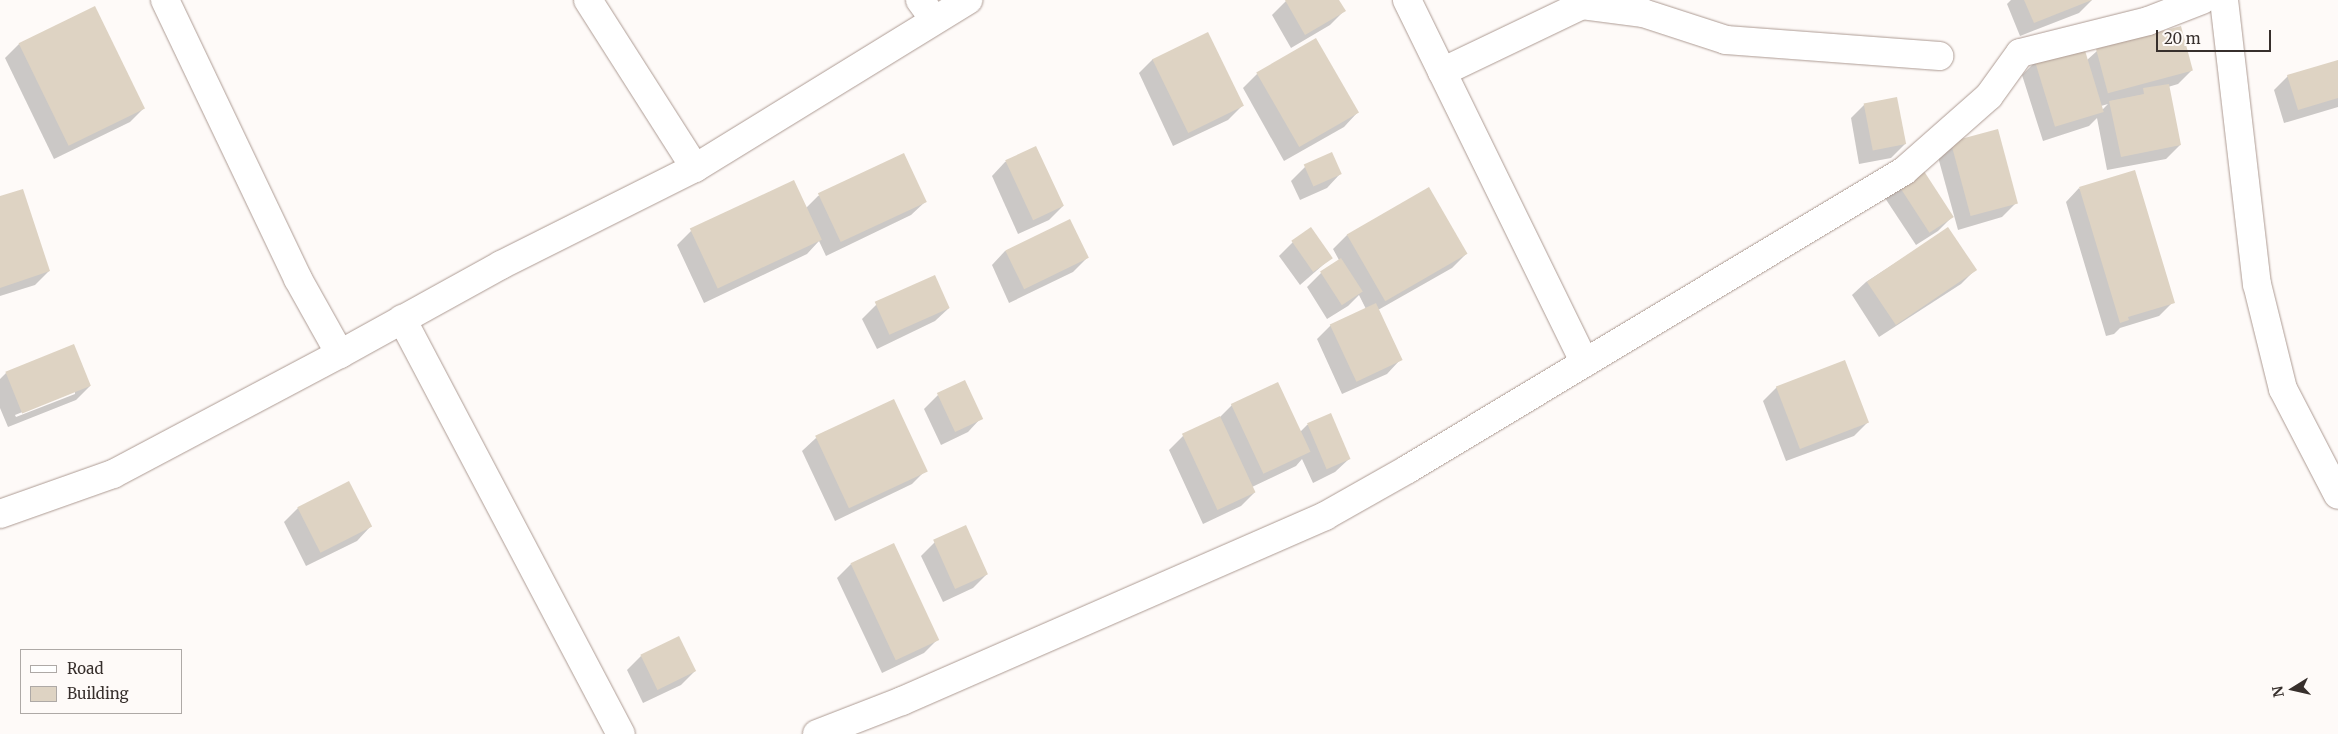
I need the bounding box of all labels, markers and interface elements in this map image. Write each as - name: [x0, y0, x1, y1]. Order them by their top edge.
- scale bar: [2158, 20, 2273, 52]
- text: 20 m: [2164, 29, 2201, 48]
- legend: [20, 649, 182, 714]
- text: Road: [67, 659, 103, 678]
- north arrow: [2268, 664, 2318, 714]
- text: Building: [67, 684, 129, 703]
- text: N: [2268, 685, 2288, 699]

